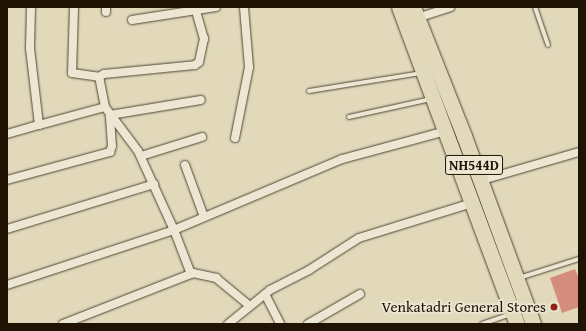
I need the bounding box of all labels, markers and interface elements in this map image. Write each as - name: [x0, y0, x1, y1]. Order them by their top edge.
- road number: NH544D: [445, 153, 503, 177]
- place label: Venkatadri General Stores: [382, 298, 546, 316]
- marker: Venkatadri General Stores: [549, 302, 559, 312]

